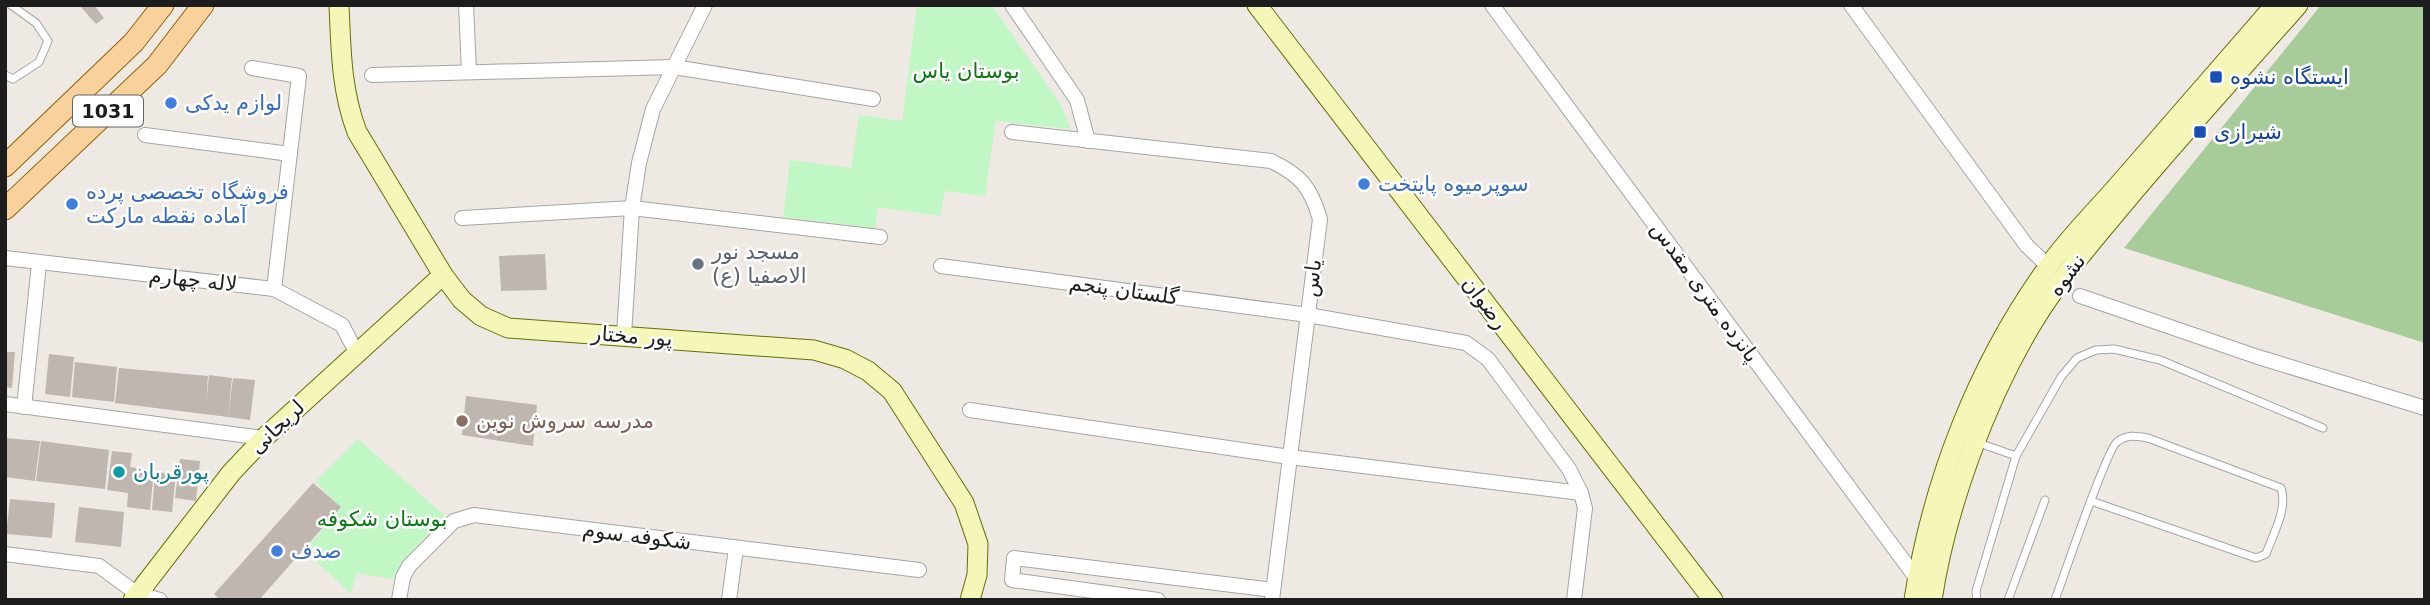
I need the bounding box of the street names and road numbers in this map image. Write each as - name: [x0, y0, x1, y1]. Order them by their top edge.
- road number: 1031: [73, 96, 143, 127]
- street label: پانزده متری مقدس: [1646, 217, 1764, 367]
- street label: نشوه: [2043, 249, 2091, 301]
- street label: یاس: [1298, 258, 1326, 298]
- street label: لاله چهارم: [148, 263, 238, 297]
- street label: گلستان پنجم: [1068, 270, 1180, 311]
- street label: رضوان: [1457, 272, 1513, 334]
- street label: پور مختار: [590, 321, 673, 351]
- street label: لریجانی: [245, 395, 309, 459]
- street label: شکوفه سوم: [581, 517, 693, 555]

